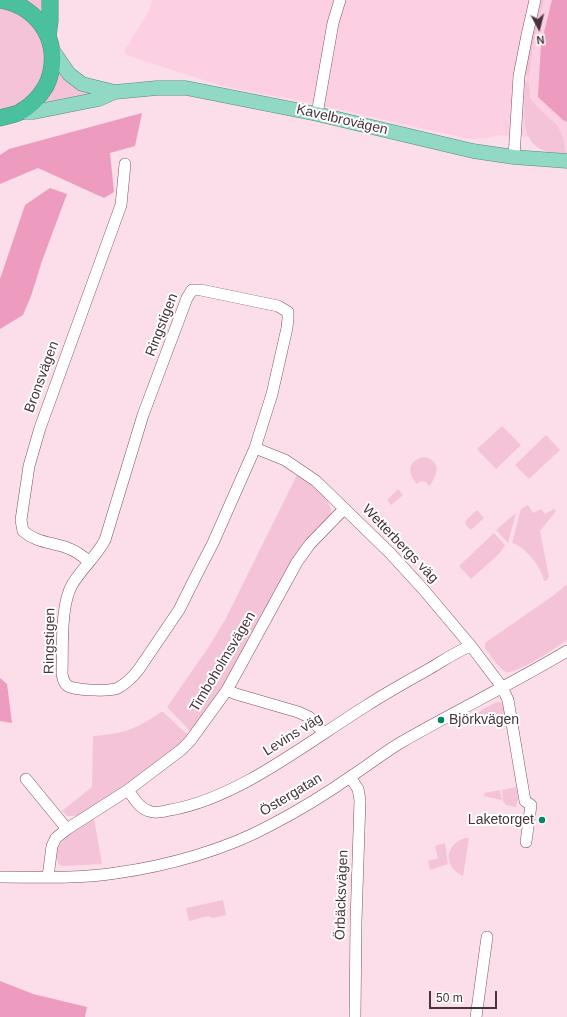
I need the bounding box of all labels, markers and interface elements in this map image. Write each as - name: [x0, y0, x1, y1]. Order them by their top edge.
- north arrow: [519, 8, 559, 48]
- text: N: [536, 33, 545, 46]
- street label: Kavelbrovägen: [295, 101, 389, 139]
- street label: Ringstigen: [142, 291, 182, 359]
- street label: Bronsvägen: [21, 339, 63, 415]
- street label: Wetterbergs väg: [358, 501, 442, 587]
- street label: Ringstigen: [41, 608, 59, 674]
- street label: Timboholmsvägen: [186, 609, 260, 715]
- street label: Levins väg: [260, 710, 326, 760]
- place label: Björkvägen: [449, 712, 519, 728]
- marker: Björkvägen: [436, 715, 446, 725]
- street label: Östergatan: [257, 770, 325, 820]
- place label: Laketorget: [468, 812, 534, 828]
- marker: Laketorget: [537, 815, 547, 825]
- street label: Örbäcksvägen: [332, 850, 352, 940]
- scale bar: [431, 983, 499, 1009]
- text: 50 m: [436, 991, 463, 1005]

